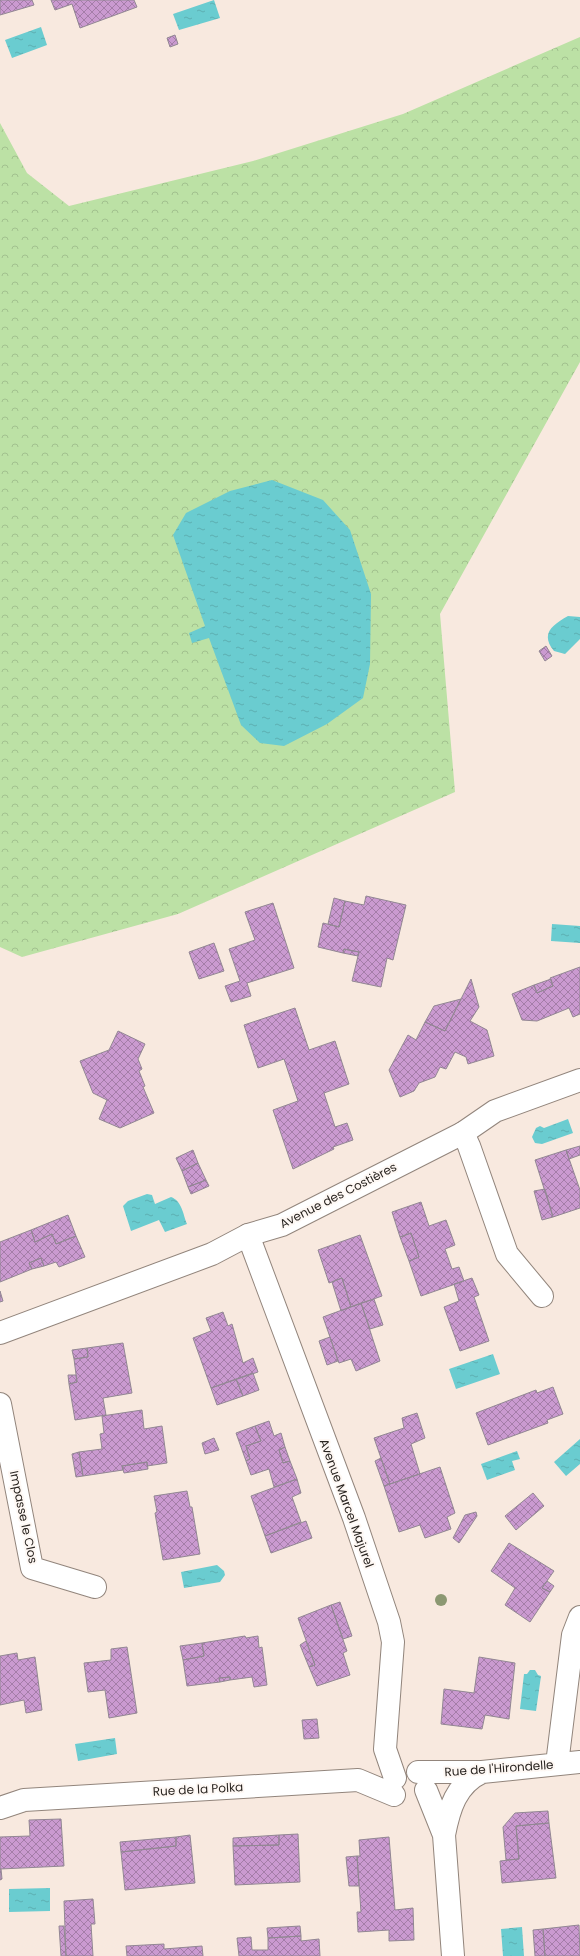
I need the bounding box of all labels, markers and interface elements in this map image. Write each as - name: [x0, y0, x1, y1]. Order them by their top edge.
- street label: Avenue des Costières: [276, 1158, 400, 1232]
- street label: Avenue Marcel Majurel: [316, 1436, 378, 1570]
- street label: Impasse le Clos: [6, 1469, 42, 1565]
- street label: Rue de l'Hirondelle: [444, 1756, 554, 1780]
- street label: Rue de la Polka: [152, 1778, 244, 1800]

